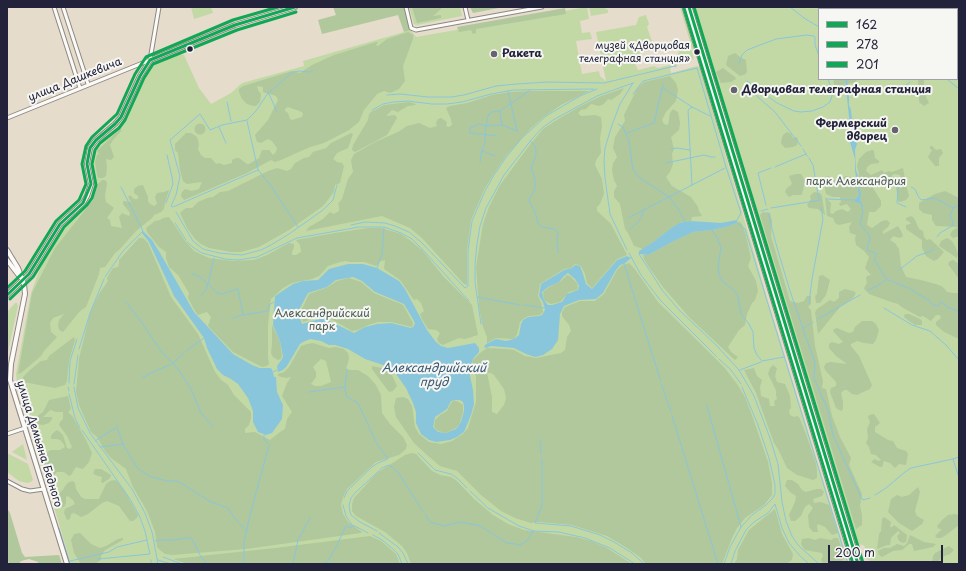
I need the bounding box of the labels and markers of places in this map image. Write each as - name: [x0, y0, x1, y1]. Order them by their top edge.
- place label: музей «Дворцовая телеграфная станция»: [579, 40, 690, 64]
- unlabelled marker: [185, 44, 195, 54]
- place label: Ракета: [502, 47, 542, 61]
- marker: музей «Дворцовая телеграфная станция»: [692, 47, 702, 57]
- marker: Ракета: [489, 49, 499, 59]
- place label: Дворцовая телеграфная станция: [742, 83, 931, 97]
- marker: Дворцовая телеграфная станция: [729, 85, 739, 95]
- place label: Фермерский дворец: [816, 117, 887, 143]
- marker: Фермерский дворец: [890, 125, 900, 135]

